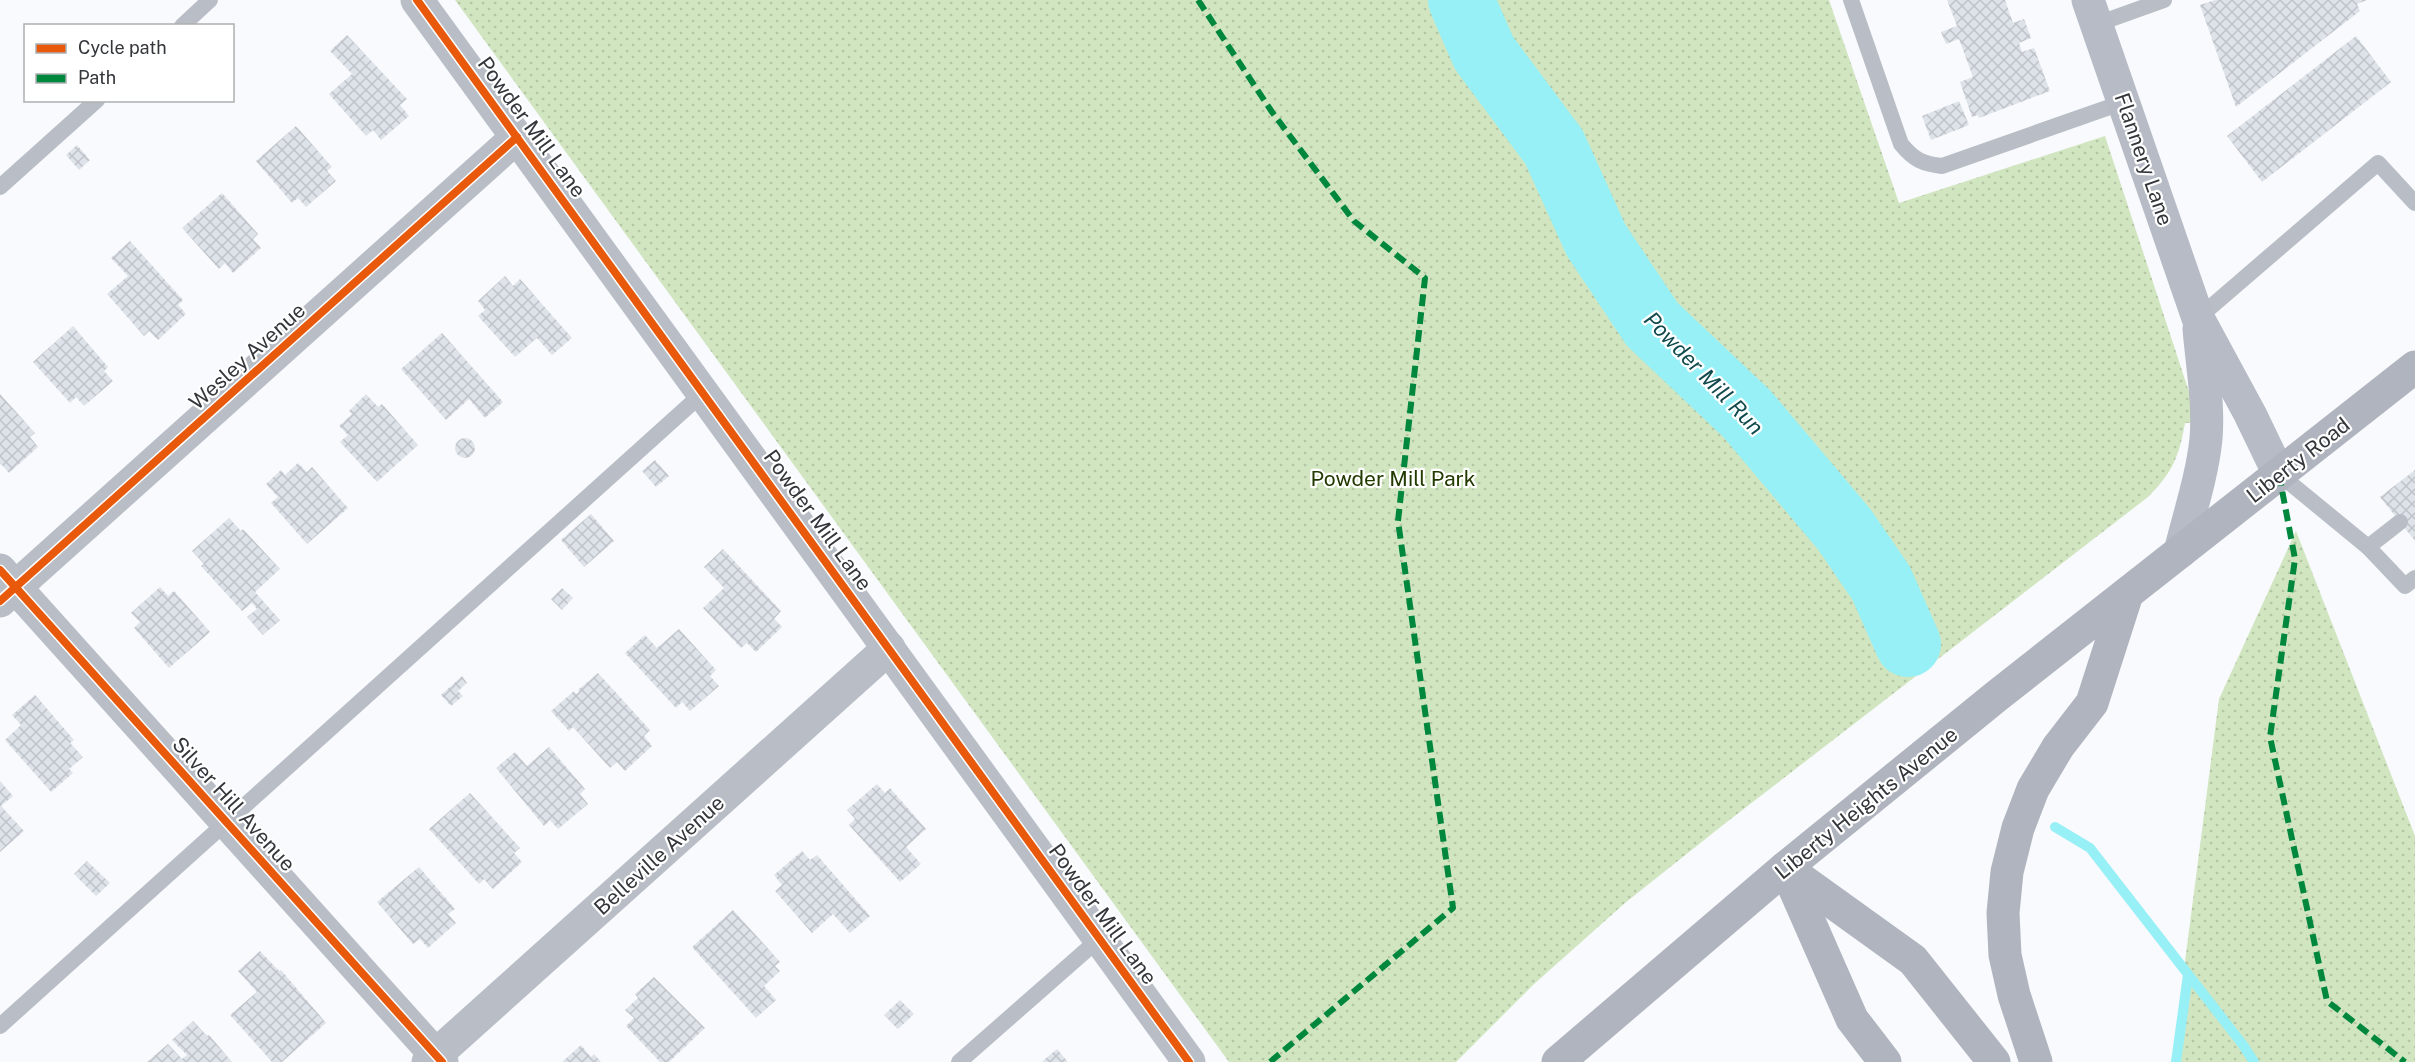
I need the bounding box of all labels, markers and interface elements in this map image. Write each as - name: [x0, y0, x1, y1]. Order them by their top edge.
- legend: [24, 24, 234, 102]
- text: Cycle path: [78, 37, 167, 58]
- street label: Powder Mill Lane: [473, 52, 591, 202]
- text: Path: [78, 67, 116, 88]
- street label: Flannery Lane: [2110, 89, 2178, 229]
- street label: Wesley Avenue: [184, 297, 310, 415]
- water label: Powder Mill Run: [1639, 306, 1769, 440]
- street label: Liberty Road: [2241, 412, 2355, 508]
- street label: Powder Mill Lane: [759, 445, 877, 595]
- park label: Powder Mill Park: [1310, 466, 1476, 491]
- street label: Liberty Heights Avenue: [1770, 722, 1962, 884]
- street label: Silver Hill Avenue: [167, 732, 301, 876]
- street label: Belleville Avenue: [589, 790, 729, 920]
- street label: Powder Mill Lane: [1044, 839, 1162, 989]

